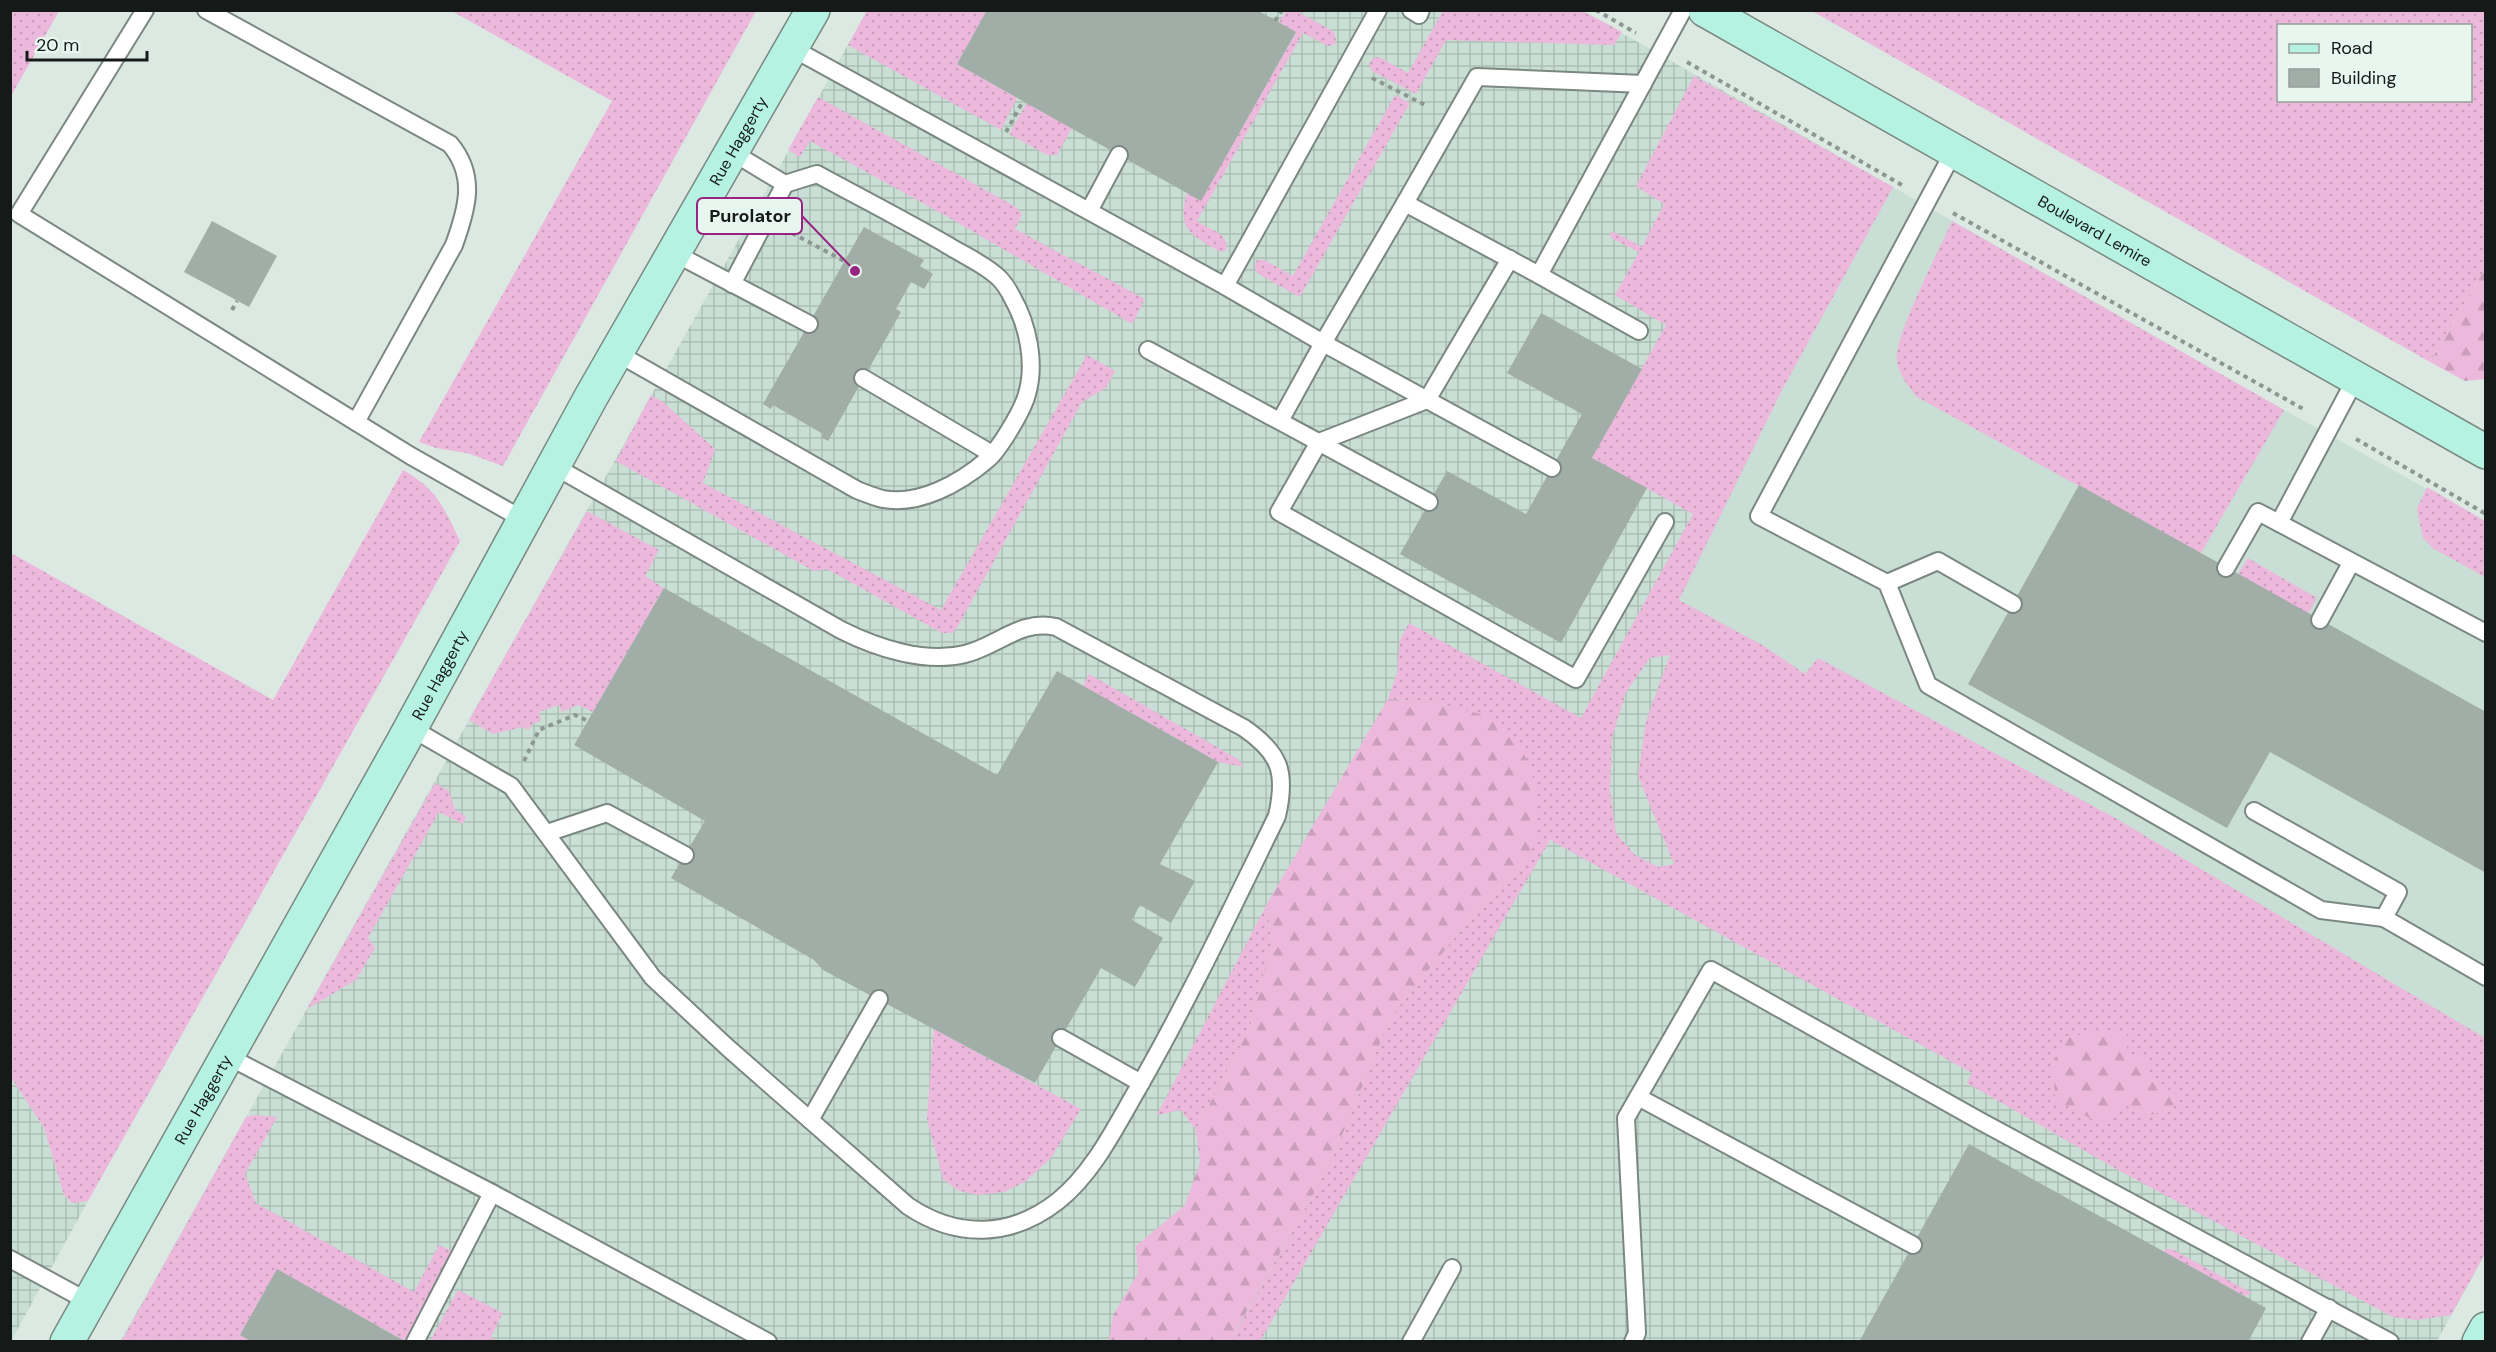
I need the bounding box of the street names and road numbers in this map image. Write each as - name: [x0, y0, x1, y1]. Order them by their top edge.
- street label: Rue Haggerty: [705, 93, 772, 189]
- street label: Boulevard Lemire: [2034, 191, 2155, 272]
- street label: Rue Haggerty: [407, 626, 473, 724]
- street label: Rue Haggerty: [170, 1051, 237, 1148]

